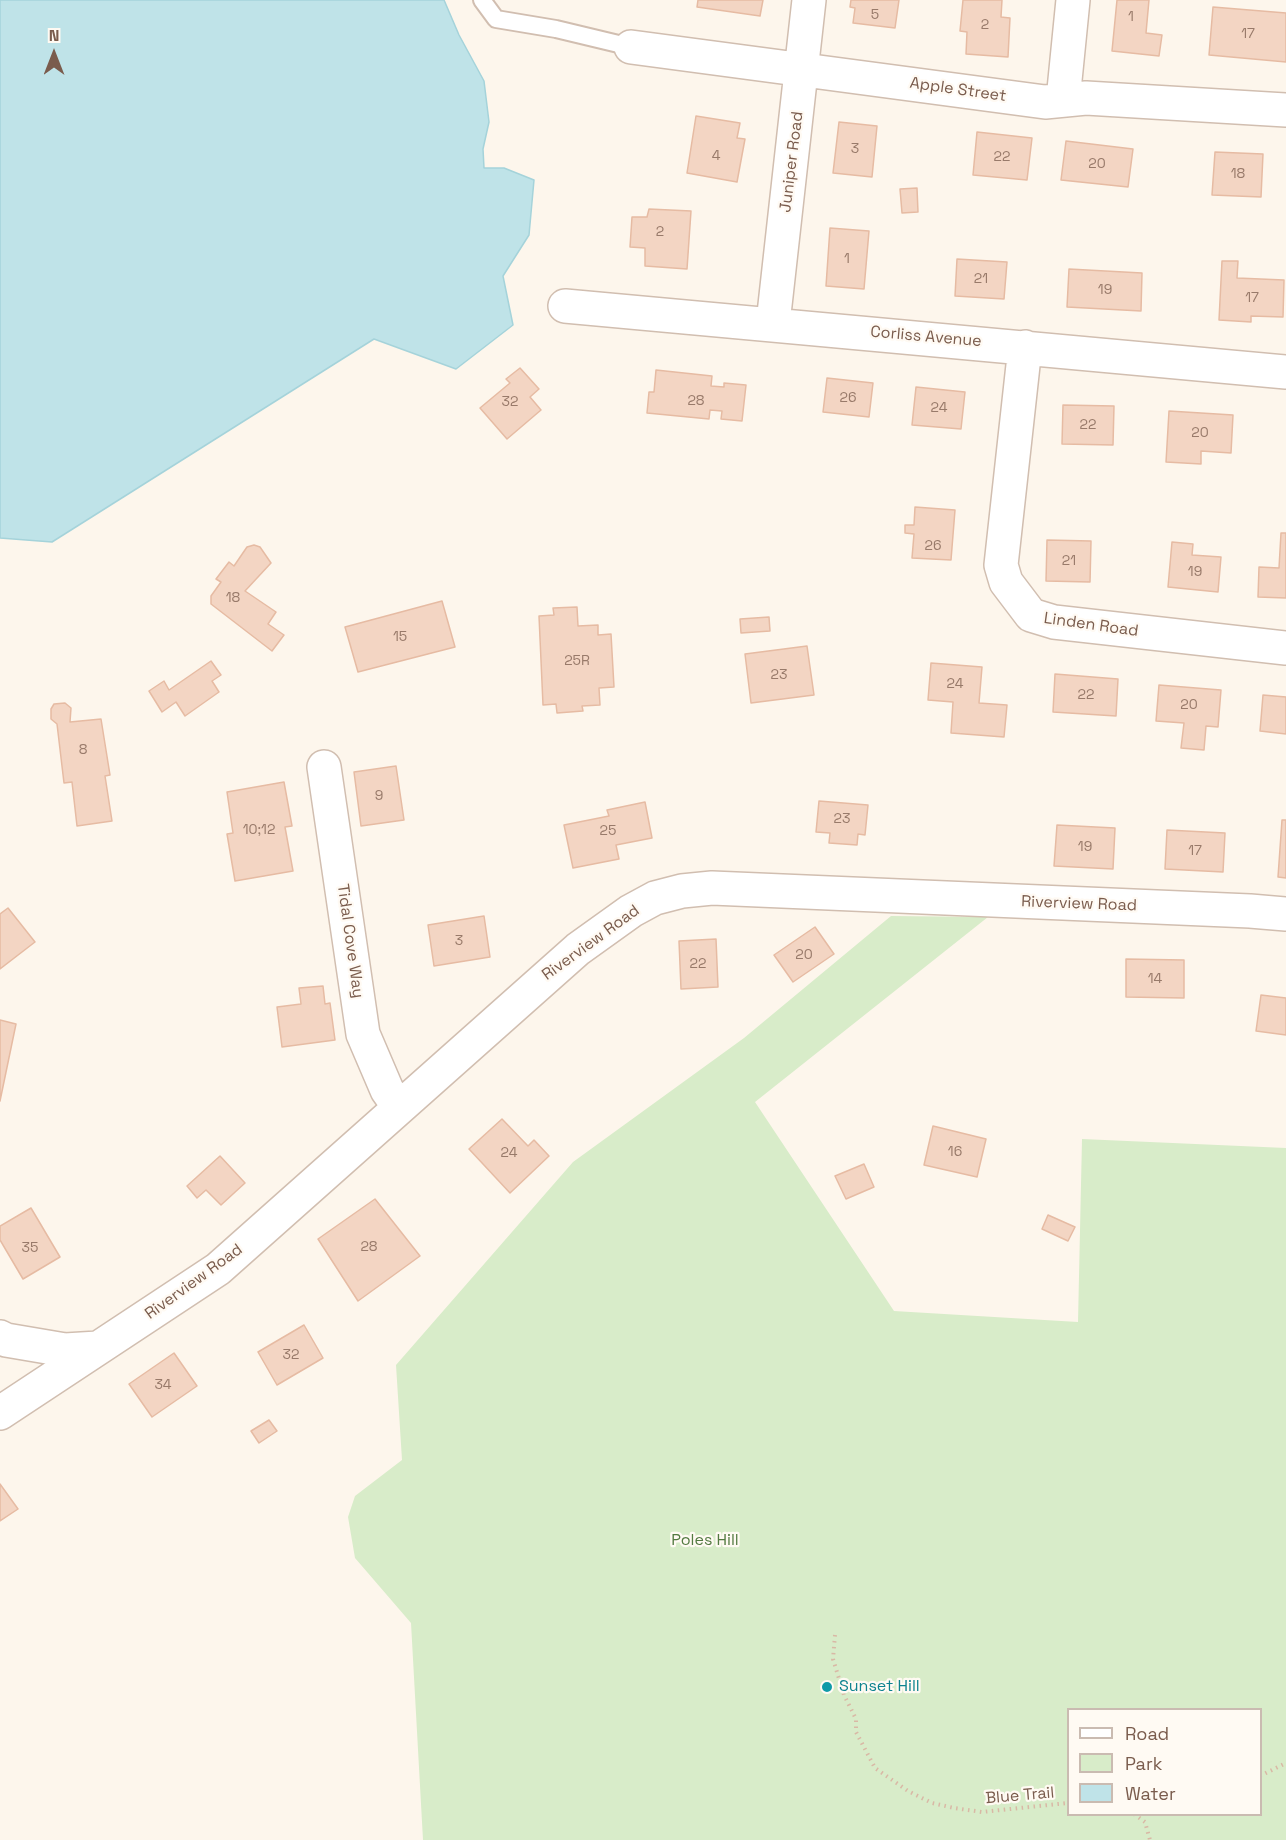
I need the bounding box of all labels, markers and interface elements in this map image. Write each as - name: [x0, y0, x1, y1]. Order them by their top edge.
- house number: 5: [871, 7, 879, 23]
- house number: 1: [1128, 9, 1134, 25]
- house number: 2: [981, 17, 989, 33]
- north arrow: [24, 24, 84, 84]
- text: N: [49, 25, 59, 46]
- house number: 17: [1241, 26, 1255, 42]
- street label: Apple Street: [909, 74, 1007, 106]
- street label: Juniper Road: [776, 110, 808, 214]
- house number: 3: [851, 141, 859, 157]
- house number: 4: [712, 148, 720, 164]
- house number: 22: [994, 149, 1010, 165]
- house number: 20: [1088, 156, 1106, 172]
- house number: 18: [1231, 166, 1245, 182]
- house number: 2: [656, 224, 664, 240]
- house number: 1: [844, 251, 850, 267]
- house number: 21: [974, 271, 988, 287]
- house number: 19: [1098, 282, 1112, 298]
- house number: 17: [1245, 290, 1259, 306]
- street label: Corliss Avenue: [870, 323, 982, 351]
- house number: 26: [839, 390, 857, 406]
- house number: 28: [687, 393, 705, 409]
- house number: 32: [502, 394, 518, 410]
- house number: 24: [931, 400, 947, 416]
- house number: 22: [1080, 417, 1096, 433]
- house number: 20: [1191, 425, 1209, 441]
- house number: 26: [924, 538, 942, 554]
- house number: 21: [1062, 553, 1076, 569]
- house number: 19: [1188, 564, 1202, 580]
- house number: 18: [226, 590, 240, 606]
- street label: Linden Road: [1042, 609, 1140, 641]
- house number: 15: [393, 629, 407, 645]
- house number: 25R: [564, 653, 590, 669]
- house number: 23: [771, 667, 787, 683]
- house number: 24: [947, 676, 963, 692]
- house number: 22: [1078, 687, 1094, 703]
- house number: 20: [1180, 697, 1198, 713]
- house number: 8: [79, 742, 87, 758]
- house number: 9: [375, 788, 383, 804]
- house number: 23: [834, 811, 850, 827]
- house number: 10;12: [243, 822, 275, 838]
- house number: 25: [600, 823, 616, 839]
- house number: 19: [1078, 839, 1092, 855]
- house number: 17: [1188, 843, 1202, 859]
- street label: Tidal Cove Way: [332, 883, 368, 999]
- street label: Riverview Road: [1021, 892, 1137, 916]
- street label: Riverview Road: [538, 901, 644, 985]
- house number: 3: [455, 933, 463, 949]
- house number: 20: [795, 947, 813, 963]
- house number: 22: [690, 956, 706, 972]
- house number: 14: [1148, 971, 1162, 987]
- house number: 16: [948, 1144, 962, 1160]
- house number: 24: [501, 1145, 517, 1161]
- house number: 28: [360, 1239, 378, 1255]
- house number: 35: [22, 1240, 38, 1256]
- street label: Riverview Road: [141, 1240, 247, 1324]
- house number: 32: [283, 1347, 299, 1363]
- house number: 34: [154, 1377, 172, 1393]
- park label: Poles Hill: [671, 1531, 739, 1551]
- place label: Sunset Hill: [839, 1677, 920, 1697]
- marker: Sunset Hill: [820, 1680, 834, 1694]
- legend: [1067, 1708, 1262, 1816]
- text: Road: [1125, 1722, 1169, 1745]
- text: Park: [1125, 1752, 1162, 1775]
- text: Water: [1125, 1782, 1176, 1805]
- street label: Blue Trail: [985, 1783, 1055, 1809]

